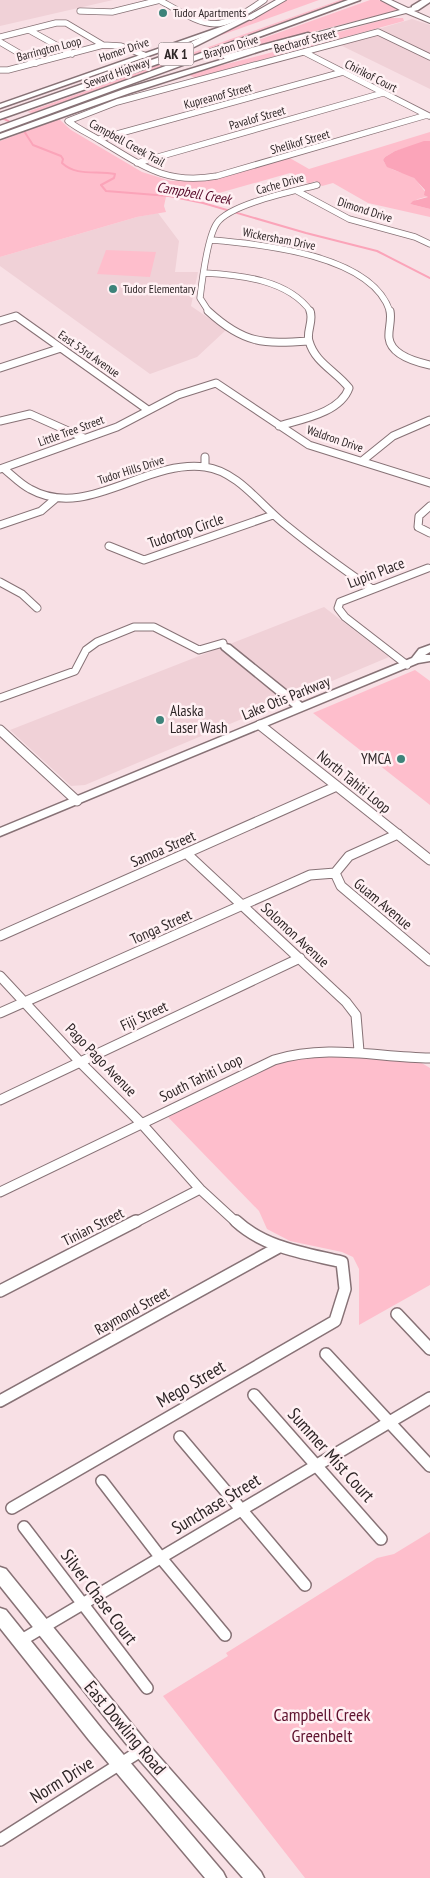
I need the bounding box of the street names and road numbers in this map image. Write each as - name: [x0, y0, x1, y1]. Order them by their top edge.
- street label: Becharof Street: [272, 25, 338, 56]
- street label: Brayton Drive: [202, 31, 260, 62]
- street label: Barrington Loop: [15, 33, 83, 64]
- street label: Homer Drive: [97, 34, 151, 65]
- road number: AK 1: [158, 42, 194, 66]
- street label: Seward Highway: [82, 54, 152, 91]
- street label: Chirikof Court: [342, 56, 401, 95]
- street label: Kupreanof Street: [182, 79, 254, 112]
- street label: Pavalof Street: [227, 102, 287, 133]
- street label: Campbell Creek Trail: [87, 116, 168, 170]
- street label: Shelikof Street: [269, 126, 332, 157]
- street label: Cache Drive: [254, 170, 306, 197]
- street label: Dimond Drive: [336, 194, 394, 225]
- street label: Wickersham Drive: [241, 224, 317, 253]
- street label: East 53rd Avenue: [56, 327, 123, 380]
- street label: Little Tree Street: [36, 411, 106, 449]
- street label: Waldron Drive: [305, 422, 365, 455]
- street label: Tudor Hills Drive: [96, 452, 166, 487]
- street label: Tudortop Circle: [145, 509, 226, 552]
- street label: Lupin Place: [345, 553, 407, 592]
- street label: Lake Otis Parkway: [239, 671, 333, 724]
- street label: North Tahiti Loop: [314, 746, 395, 817]
- street label: Samoa Street: [127, 826, 198, 871]
- street label: Guam Avenue: [350, 874, 416, 934]
- street label: Solomon Avenue: [257, 898, 333, 971]
- street label: Tonga Street: [127, 905, 194, 948]
- street label: Fiji Street: [117, 996, 171, 1035]
- street label: Pago Pago Avenue: [62, 1019, 141, 1100]
- street label: South Tahiti Loop: [156, 1049, 245, 1106]
- street label: Tinian Street: [59, 1203, 127, 1250]
- street label: Raymond Street: [91, 1282, 172, 1339]
- street label: Mego Street: [152, 1355, 229, 1412]
- street label: Summer Mist Court: [283, 1403, 380, 1507]
- street label: Sunchase Street: [167, 1468, 264, 1539]
- street label: Silver Chase Court: [56, 1545, 143, 1649]
- street label: East Dowling Road: [79, 1676, 171, 1779]
- street label: Norm Drive: [26, 1751, 98, 1808]

